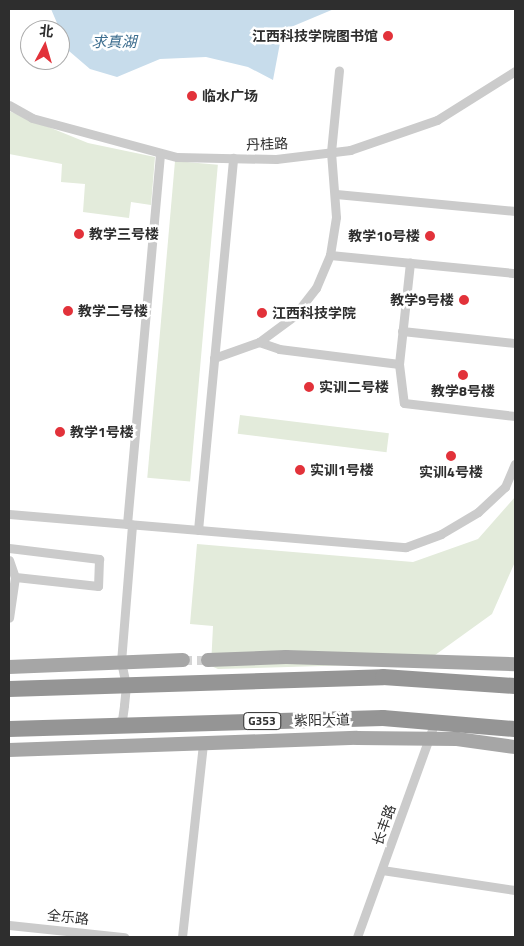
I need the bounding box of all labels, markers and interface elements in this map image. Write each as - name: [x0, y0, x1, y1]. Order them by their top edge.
- text: 北: [38, 19, 55, 42]
- north arrow: [20, 20, 70, 70]
- place label: 江西科技学院图书馆: [252, 28, 378, 44]
- marker: 江西科技学院图书馆: [382, 30, 394, 42]
- water label: 求真湖: [92, 33, 136, 51]
- place label: 临水广场: [202, 88, 258, 104]
- marker: 临水广场: [186, 90, 198, 102]
- street label: 丹桂路: [246, 135, 288, 153]
- place label: 教学三号楼: [89, 226, 159, 242]
- marker: 教学三号楼: [73, 228, 85, 240]
- place label: 教学10号楼: [348, 228, 420, 244]
- marker: 教学10号楼: [424, 230, 436, 242]
- place label: 教学9号楼: [390, 292, 454, 308]
- marker: 教学9号楼: [458, 294, 470, 306]
- place label: 教学二号楼: [78, 303, 148, 319]
- marker: 教学二号楼: [62, 305, 74, 317]
- place label: 江西科技学院: [272, 305, 356, 321]
- marker: 江西科技学院: [256, 307, 268, 319]
- marker: 教学8号楼: [457, 369, 469, 381]
- place label: 实训二号楼: [319, 379, 389, 395]
- marker: 实训二号楼: [303, 381, 315, 393]
- place label: 教学8号楼: [431, 383, 495, 399]
- place label: 教学1号楼: [70, 424, 134, 440]
- marker: 教学1号楼: [54, 426, 66, 438]
- marker: 实训4号楼: [445, 450, 457, 462]
- place label: 实训1号楼: [310, 462, 374, 478]
- marker: 实训1号楼: [294, 464, 306, 476]
- place label: 实训4号楼: [419, 464, 483, 480]
- road number: G353: [243, 711, 281, 730]
- street label: 紫阳大道: [294, 711, 350, 729]
- street label: 长丰路: [369, 802, 399, 848]
- street label: 全乐路: [46, 906, 90, 928]

